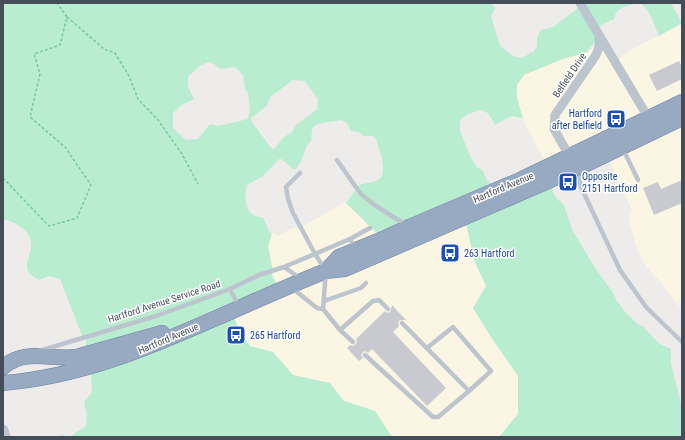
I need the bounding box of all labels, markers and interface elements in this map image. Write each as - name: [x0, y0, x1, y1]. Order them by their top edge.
- street label: Belfield Drive: [550, 51, 589, 100]
- place label: Hartford after Belfield: [552, 108, 602, 131]
- bus stop icon: Hartford after Belfield: [605, 108, 627, 130]
- street label: Hartford Avenue: [471, 170, 535, 205]
- bus stop icon: Opposite 2151 Hartford: [557, 171, 579, 193]
- place label: Opposite 2151 Hartford: [582, 171, 637, 194]
- bus stop icon: 263 Hartford: [439, 242, 461, 264]
- place label: 263 Hartford: [464, 248, 514, 259]
- street label: Hartford Avenue Service Road: [106, 278, 222, 325]
- street label: Hartford Avenue: [136, 321, 200, 356]
- bus stop icon: 265 Hartford: [225, 324, 247, 346]
- place label: 265 Hartford: [250, 330, 300, 341]

